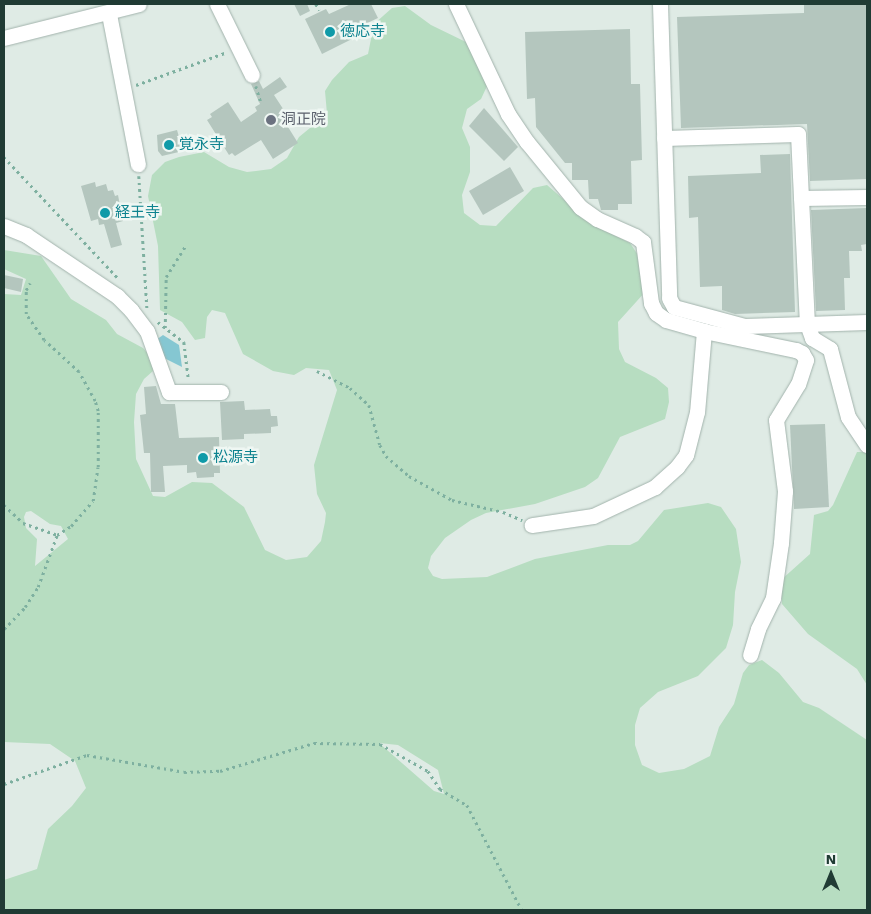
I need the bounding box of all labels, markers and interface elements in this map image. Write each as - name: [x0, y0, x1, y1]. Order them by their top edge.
- place label: 徳応寺: [340, 23, 385, 41]
- marker: 徳応寺: [324, 26, 336, 38]
- place label: 洞正院: [281, 111, 326, 129]
- marker: 洞正院: [265, 114, 277, 126]
- place label: 覚永寺: [179, 136, 224, 154]
- marker: 覚永寺: [163, 139, 175, 151]
- place label: 経王寺: [115, 204, 160, 222]
- marker: 経王寺: [99, 207, 111, 219]
- place label: 松源寺: [213, 449, 258, 467]
- marker: 松源寺: [197, 452, 209, 464]
- north arrow: [806, 849, 856, 899]
- text: N: [826, 851, 836, 867]

